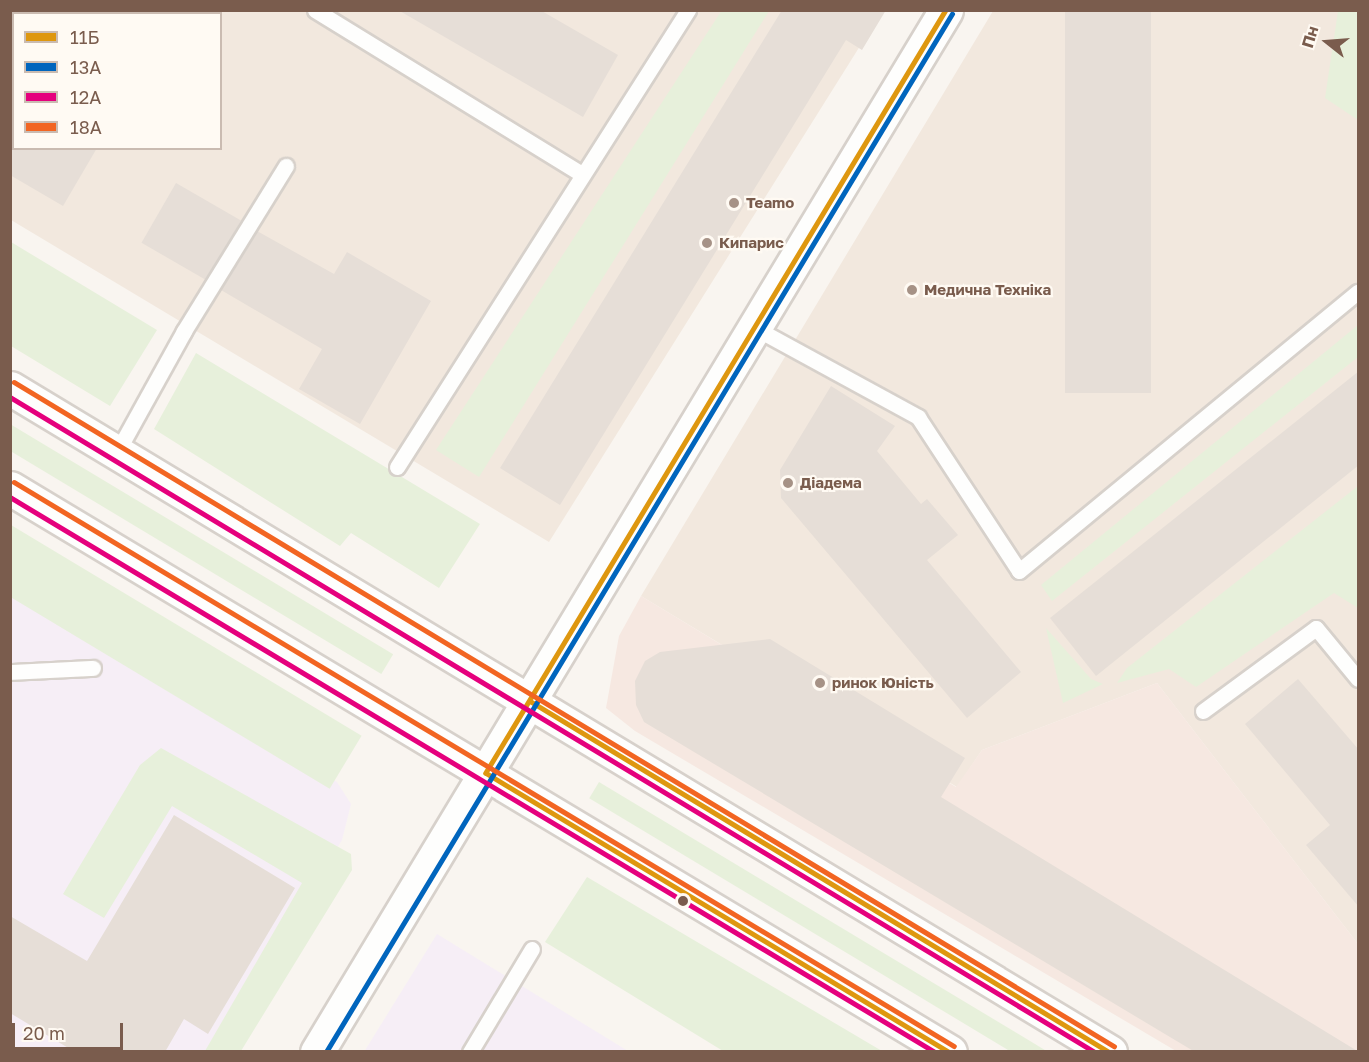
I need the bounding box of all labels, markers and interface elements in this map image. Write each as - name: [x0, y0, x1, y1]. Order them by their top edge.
- legend: [12, 12, 222, 150]
- north arrow: [1297, 12, 1357, 72]
- text: Пн: [1297, 23, 1323, 50]
- text: 11Б: [70, 26, 99, 48]
- text: 13А: [70, 56, 101, 78]
- text: 12А: [70, 86, 101, 108]
- text: 18А: [70, 116, 102, 138]
- place label: Teamo: [746, 194, 794, 212]
- marker: Teamo: [727, 196, 741, 210]
- place label: Кипарис: [719, 234, 784, 252]
- marker: Кипарис: [700, 236, 714, 250]
- place label: Медична Техніка: [924, 281, 1051, 299]
- marker: Медична Техніка: [905, 283, 919, 297]
- place label: Діадема: [800, 474, 862, 492]
- marker: Діадема: [781, 476, 795, 490]
- place label: ринок Юність: [832, 674, 934, 692]
- marker: ринок Юність: [813, 676, 827, 690]
- unlabelled marker: [677, 895, 689, 907]
- scale bar: [15, 1011, 126, 1049]
- text: 20 m: [23, 1022, 65, 1044]

